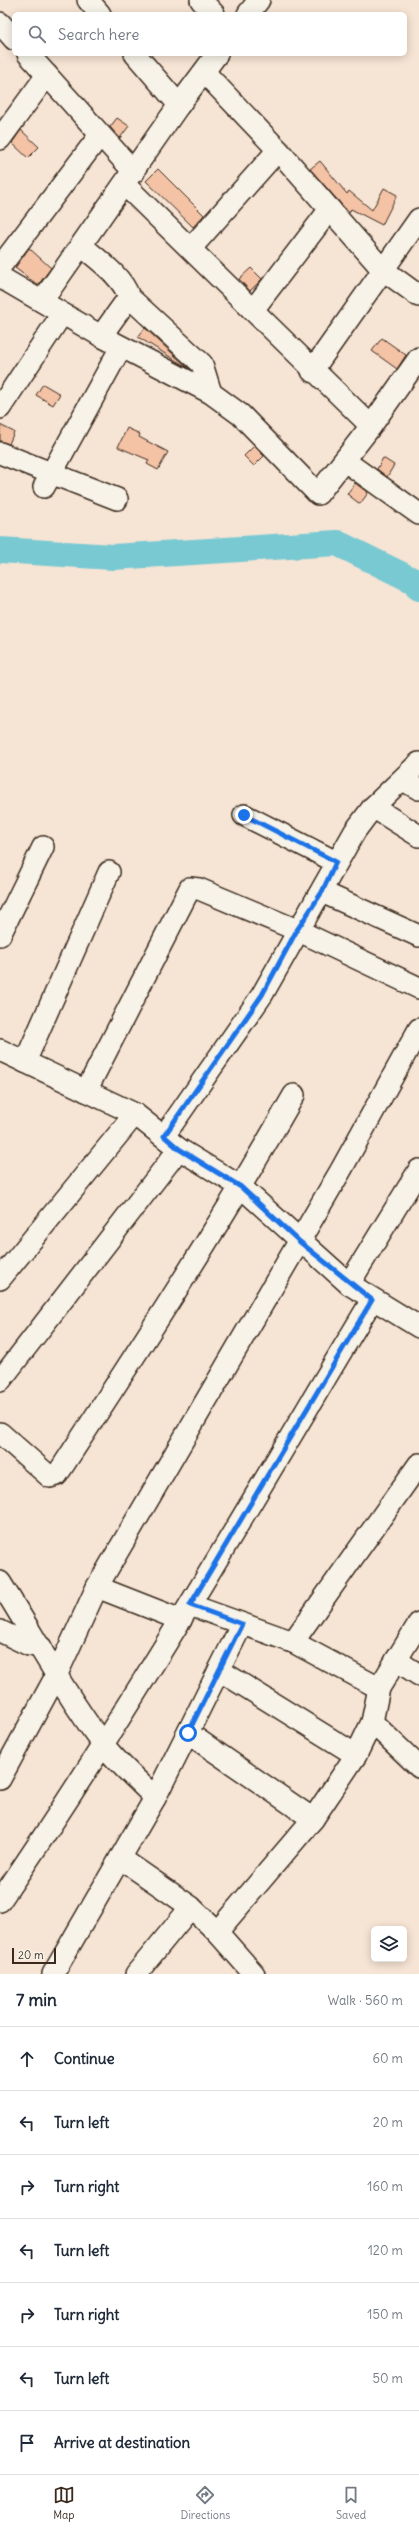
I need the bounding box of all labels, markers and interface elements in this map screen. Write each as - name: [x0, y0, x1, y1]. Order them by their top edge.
- search box: [12, 12, 407, 56]
- icon: search: [26, 23, 48, 45]
- text: Search here: [58, 25, 139, 44]
- route end: [235, 806, 253, 824]
- route start: [179, 1724, 197, 1742]
- map controls: [371, 1926, 407, 1962]
- button: layers: [371, 1926, 407, 1962]
- scale bar: [12, 1946, 56, 1965]
- text: 20 m: [18, 1948, 44, 1962]
- text: 7 min: [16, 1989, 57, 2011]
- text: Walk · 560 m: [328, 1992, 403, 2009]
- icon: ahead: [16, 2048, 38, 2070]
- text: Continue: [54, 2049, 115, 2068]
- text: 60 m: [372, 2050, 403, 2067]
- icon: left: [16, 2112, 38, 2134]
- text: Turn left: [54, 2113, 109, 2132]
- text: 20 m: [373, 2114, 403, 2131]
- icon: right: [16, 2176, 38, 2198]
- text: Turn right: [54, 2177, 119, 2196]
- text: 160 m: [367, 2178, 403, 2195]
- icon: left: [16, 2240, 38, 2262]
- text: Turn left: [54, 2241, 109, 2260]
- text: 120 m: [368, 2242, 403, 2259]
- icon: right: [16, 2304, 38, 2326]
- text: Turn right: [54, 2305, 119, 2324]
- text: 150 m: [367, 2306, 403, 2323]
- icon: left: [16, 2368, 38, 2390]
- text: Turn left: [54, 2369, 109, 2388]
- text: 50 m: [372, 2370, 403, 2387]
- icon: arrive: [16, 2432, 38, 2454]
- text: Arrive at destination: [54, 2433, 190, 2452]
- tab: Map: [53, 2484, 75, 2522]
- tab: Directions: [181, 2484, 230, 2522]
- tab: Saved: [336, 2484, 366, 2522]

